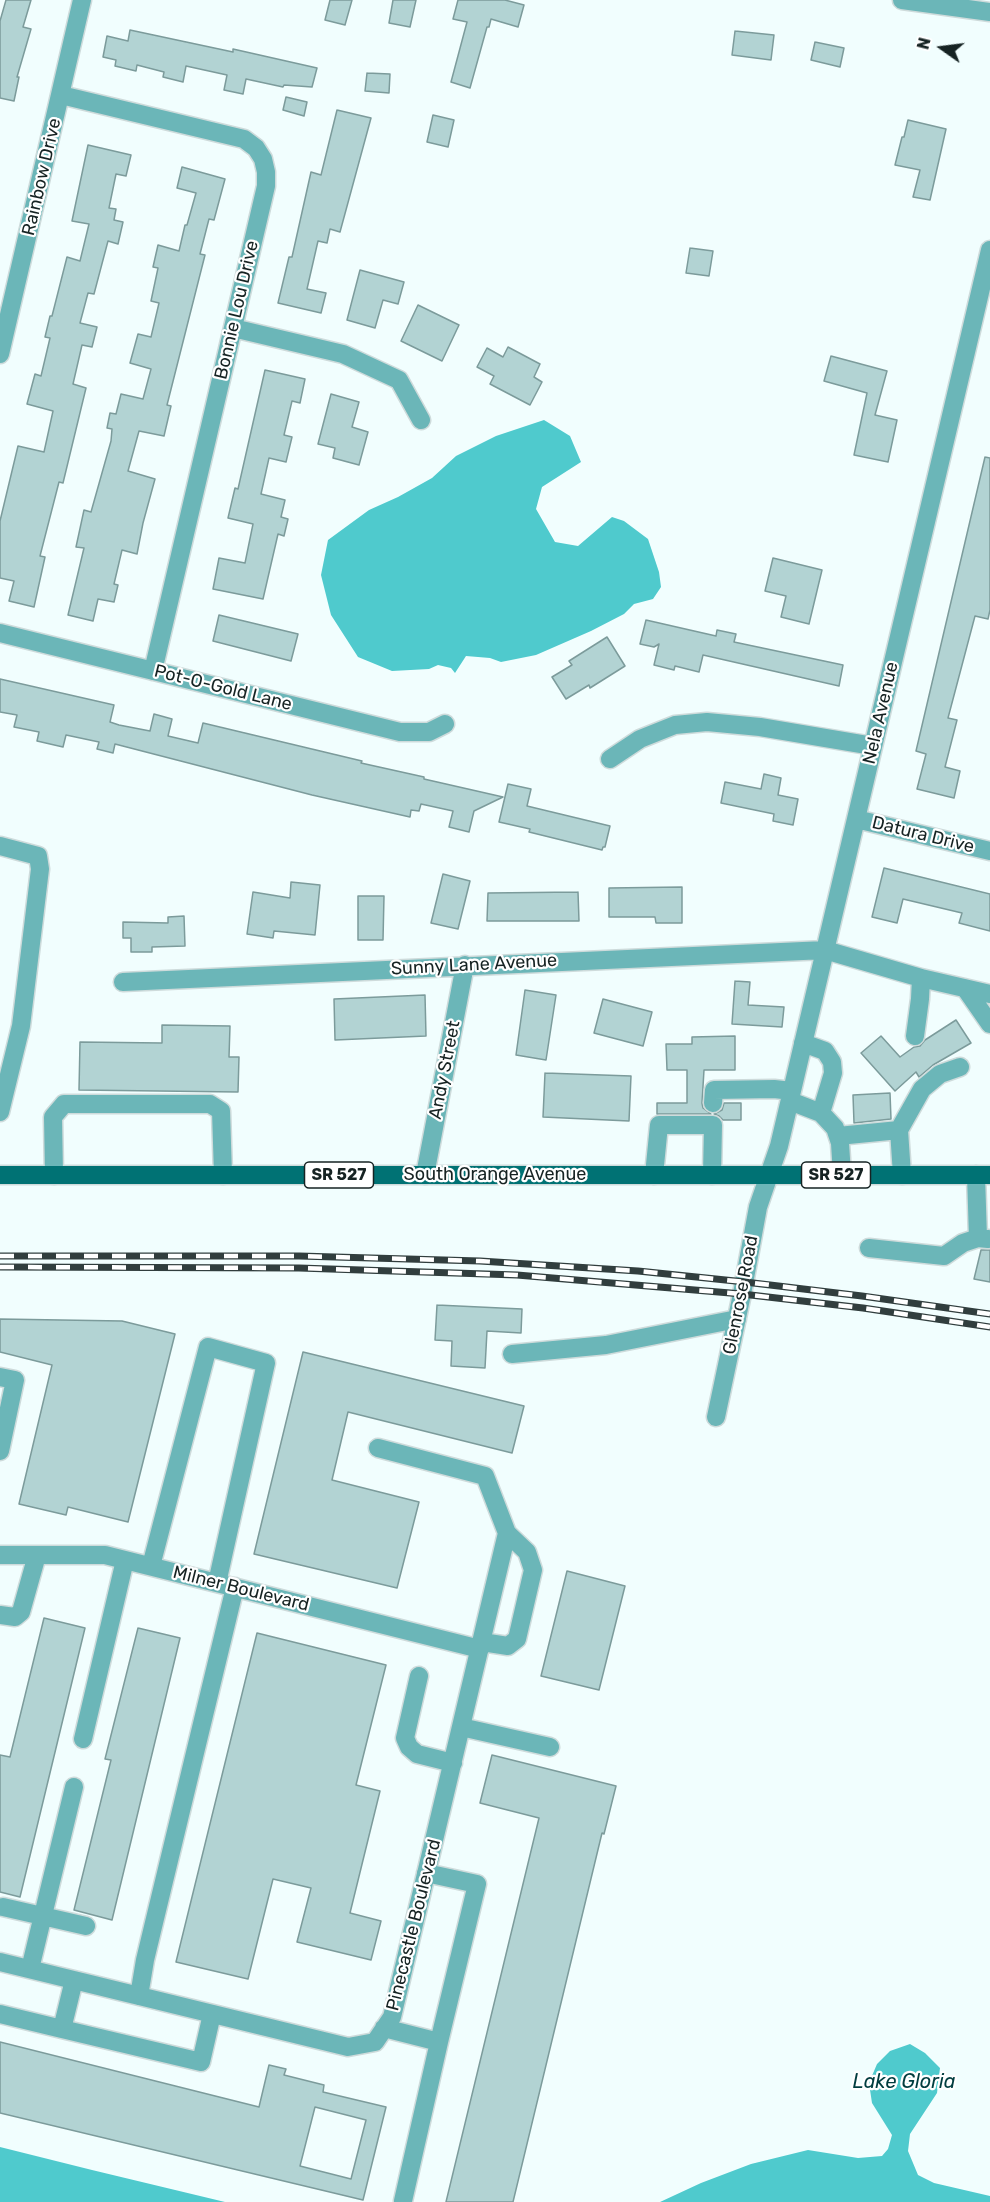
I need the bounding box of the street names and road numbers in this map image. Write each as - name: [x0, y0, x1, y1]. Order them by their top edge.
- street label: Rainbow Drive: [18, 116, 66, 238]
- street label: Bonnie Lou Drive: [211, 238, 263, 382]
- street label: Pot-O-Gold Lane: [152, 660, 294, 716]
- street label: Nela Avenue: [859, 660, 903, 766]
- street label: Datura Drive: [870, 812, 976, 858]
- street label: Sunny Lane Avenue: [390, 950, 558, 980]
- street label: Andy Street: [425, 1019, 465, 1121]
- road number: SR 527: [304, 1162, 374, 1188]
- road number: SR 527: [802, 1162, 870, 1188]
- street label: South Orange Avenue: [404, 1164, 586, 1186]
- street label: Glenrose Road: [719, 1234, 763, 1356]
- street label: Milner Boulevard: [171, 1562, 311, 1616]
- street label: Pinecastle Boulevard: [382, 1837, 446, 2013]

